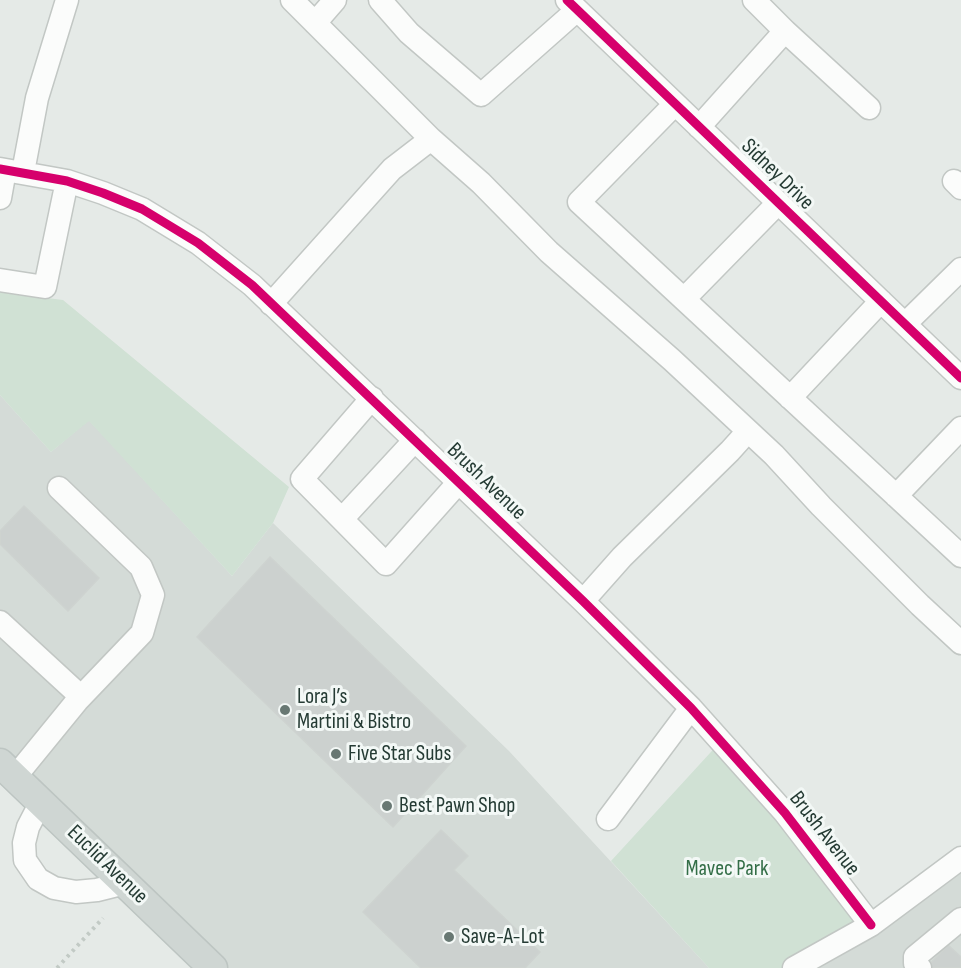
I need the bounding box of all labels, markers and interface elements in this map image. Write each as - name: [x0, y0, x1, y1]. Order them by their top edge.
- street label: Sidney Drive: [735, 134, 819, 216]
- street label: Brush Avenue: [441, 438, 531, 526]
- place label: Lora J’s Martini & Bistro: [297, 684, 411, 736]
- marker: Lora J’s Martini & Bistro: [278, 703, 292, 717]
- place label: Five Star Subs: [348, 741, 451, 767]
- marker: Five Star Subs: [329, 747, 343, 761]
- street label: Brush Avenue: [783, 787, 865, 881]
- place label: Best Pawn Shop: [399, 793, 515, 819]
- marker: Best Pawn Shop: [380, 799, 394, 813]
- street label: Euclid Avenue: [61, 820, 153, 910]
- park label: Mavec Park: [685, 856, 769, 882]
- place label: Save-A-Lot: [461, 924, 544, 950]
- marker: Save-A-Lot: [442, 930, 456, 944]

